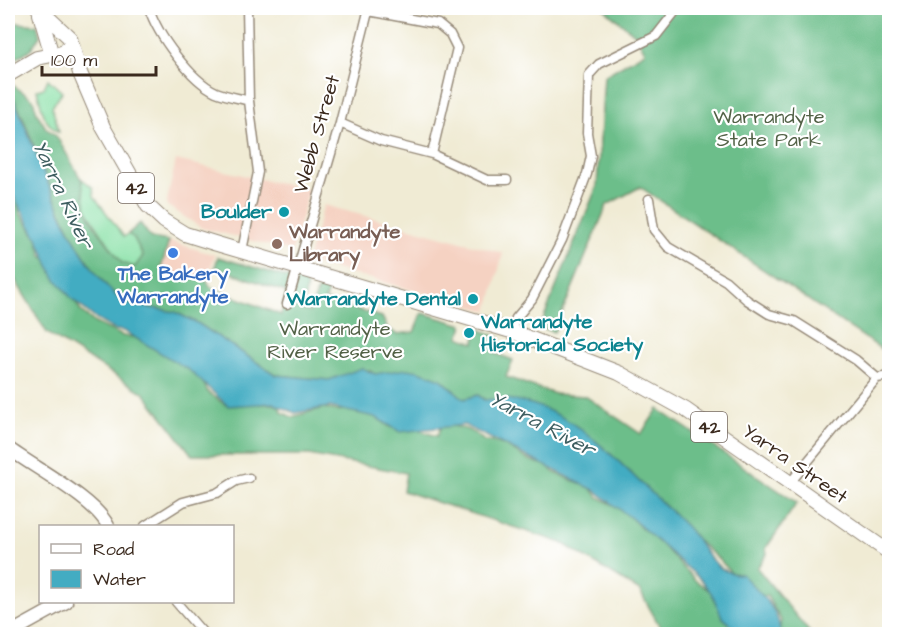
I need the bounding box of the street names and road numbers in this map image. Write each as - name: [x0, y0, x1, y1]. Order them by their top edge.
- street label: Webb Street: [287, 72, 347, 196]
- road number: 42: [118, 173, 154, 203]
- road number: 42: [691, 412, 727, 442]
- street label: Yarra Street: [737, 417, 853, 511]

